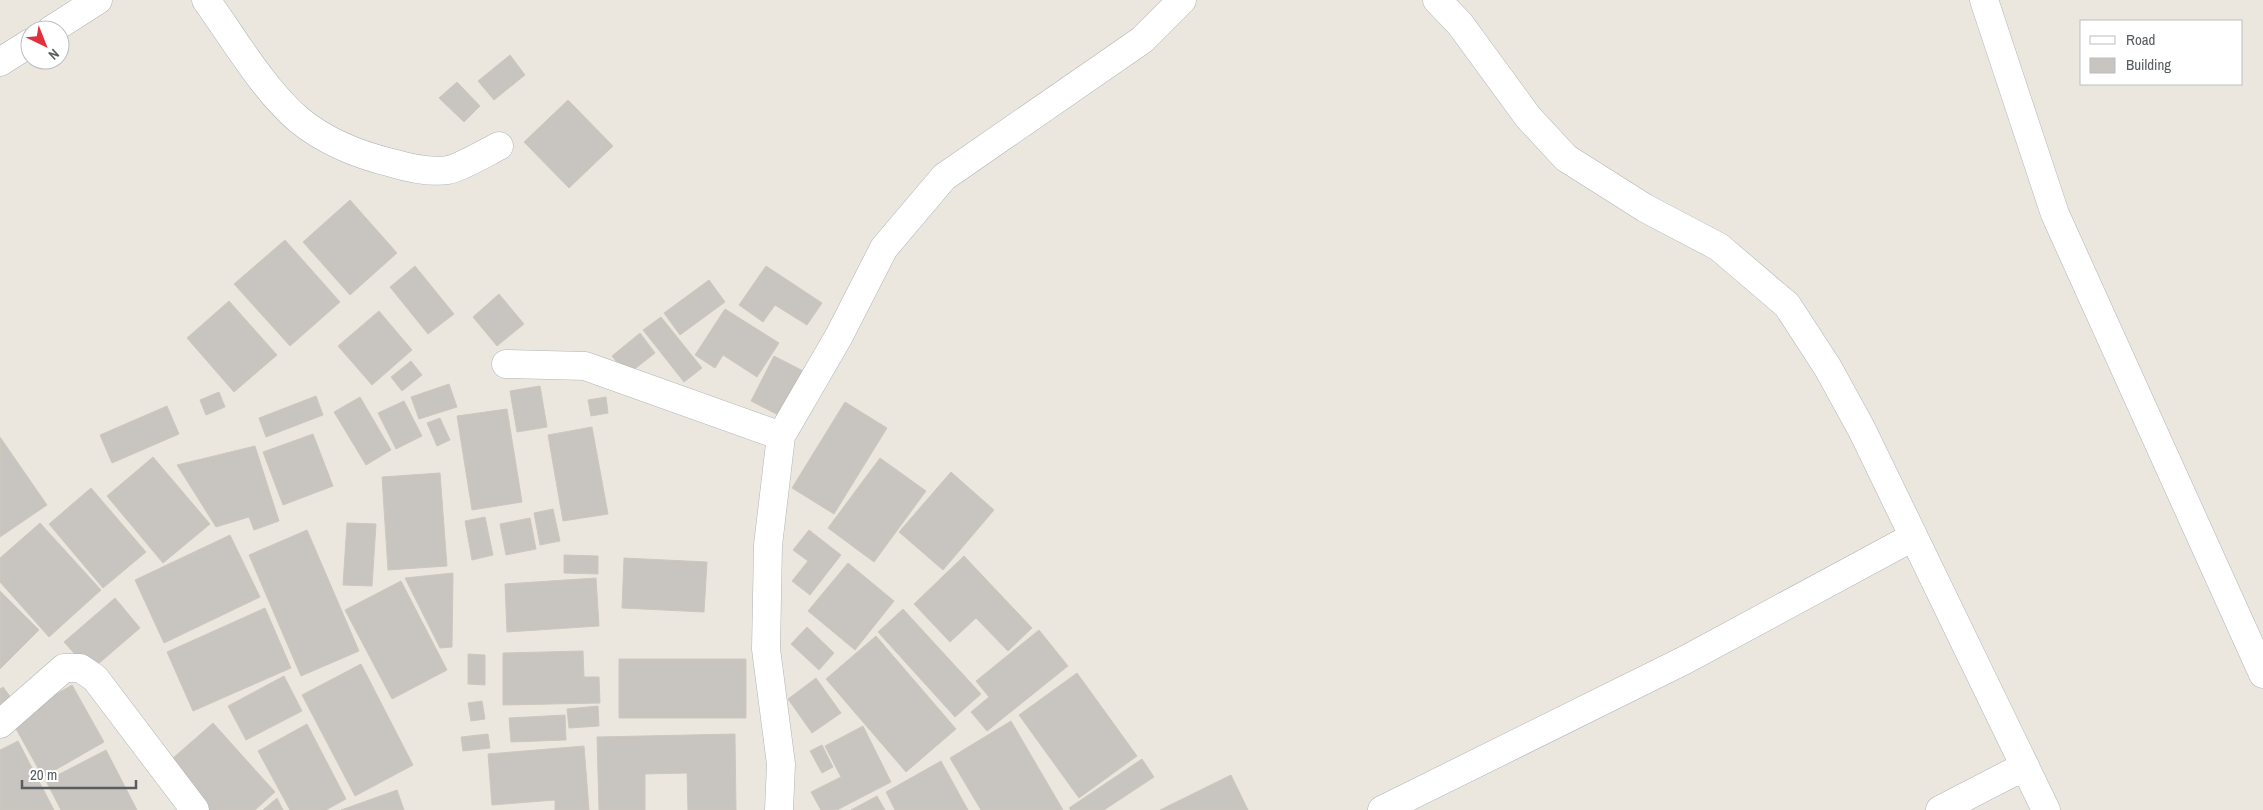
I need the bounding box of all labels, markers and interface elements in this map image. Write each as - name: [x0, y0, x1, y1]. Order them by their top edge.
- north arrow: [20, 20, 70, 70]
- legend: [2080, 20, 2243, 85]
- text: Road: [2126, 29, 2155, 50]
- text: N: [45, 45, 63, 64]
- text: Building: [2126, 54, 2171, 75]
- scale bar: [22, 758, 136, 790]
- text: 20 m: [30, 764, 57, 785]

